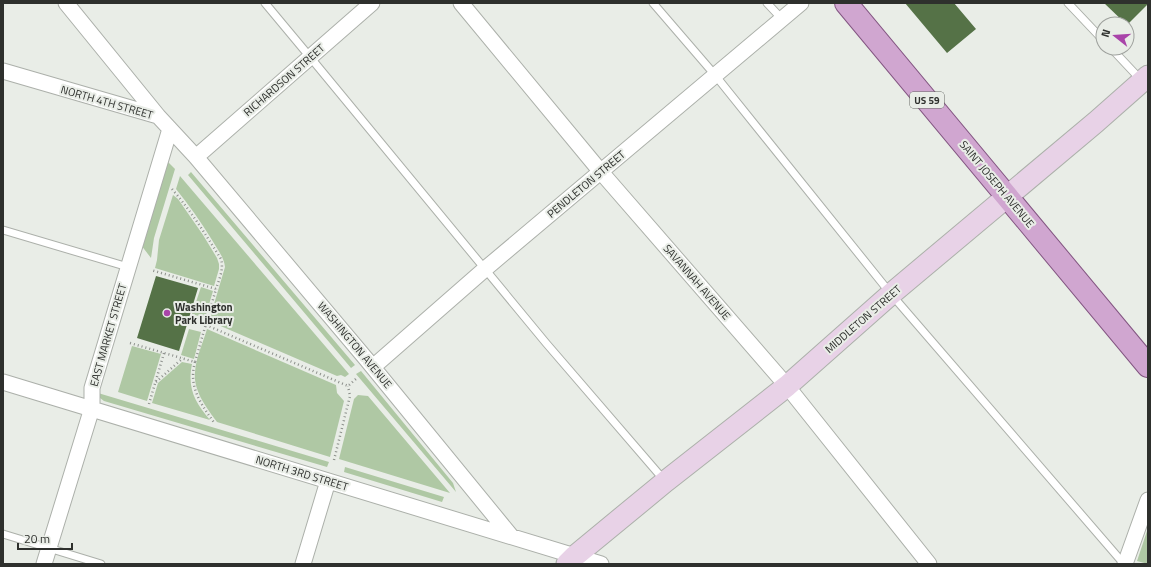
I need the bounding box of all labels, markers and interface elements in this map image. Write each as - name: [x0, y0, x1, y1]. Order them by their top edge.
- north arrow: [1095, 16, 1135, 56]
- text: N: [1097, 27, 1114, 39]
- street label: RICHARDSON STREET: [240, 40, 328, 120]
- street label: NORTH 4TH STREET: [59, 81, 155, 123]
- road number: US 59: [910, 92, 944, 108]
- street label: SAINT JOSEPH AVENUE: [956, 137, 1038, 231]
- street label: PENDLETON STREET: [543, 146, 629, 222]
- street label: SAVANNAH AVENUE: [660, 241, 734, 323]
- street label: EAST MARKET STREET: [86, 281, 130, 388]
- street label: MIDDLETON STREET: [821, 281, 905, 357]
- street label: WASHINGTON AVENUE: [314, 298, 396, 392]
- place label: Washington Park Library: [175, 299, 233, 328]
- marker: Washington Park Library: [162, 308, 172, 318]
- street label: NORTH 3RD STREET: [254, 451, 350, 495]
- scale bar: [18, 525, 72, 551]
- text: 20 m: [24, 529, 50, 548]

